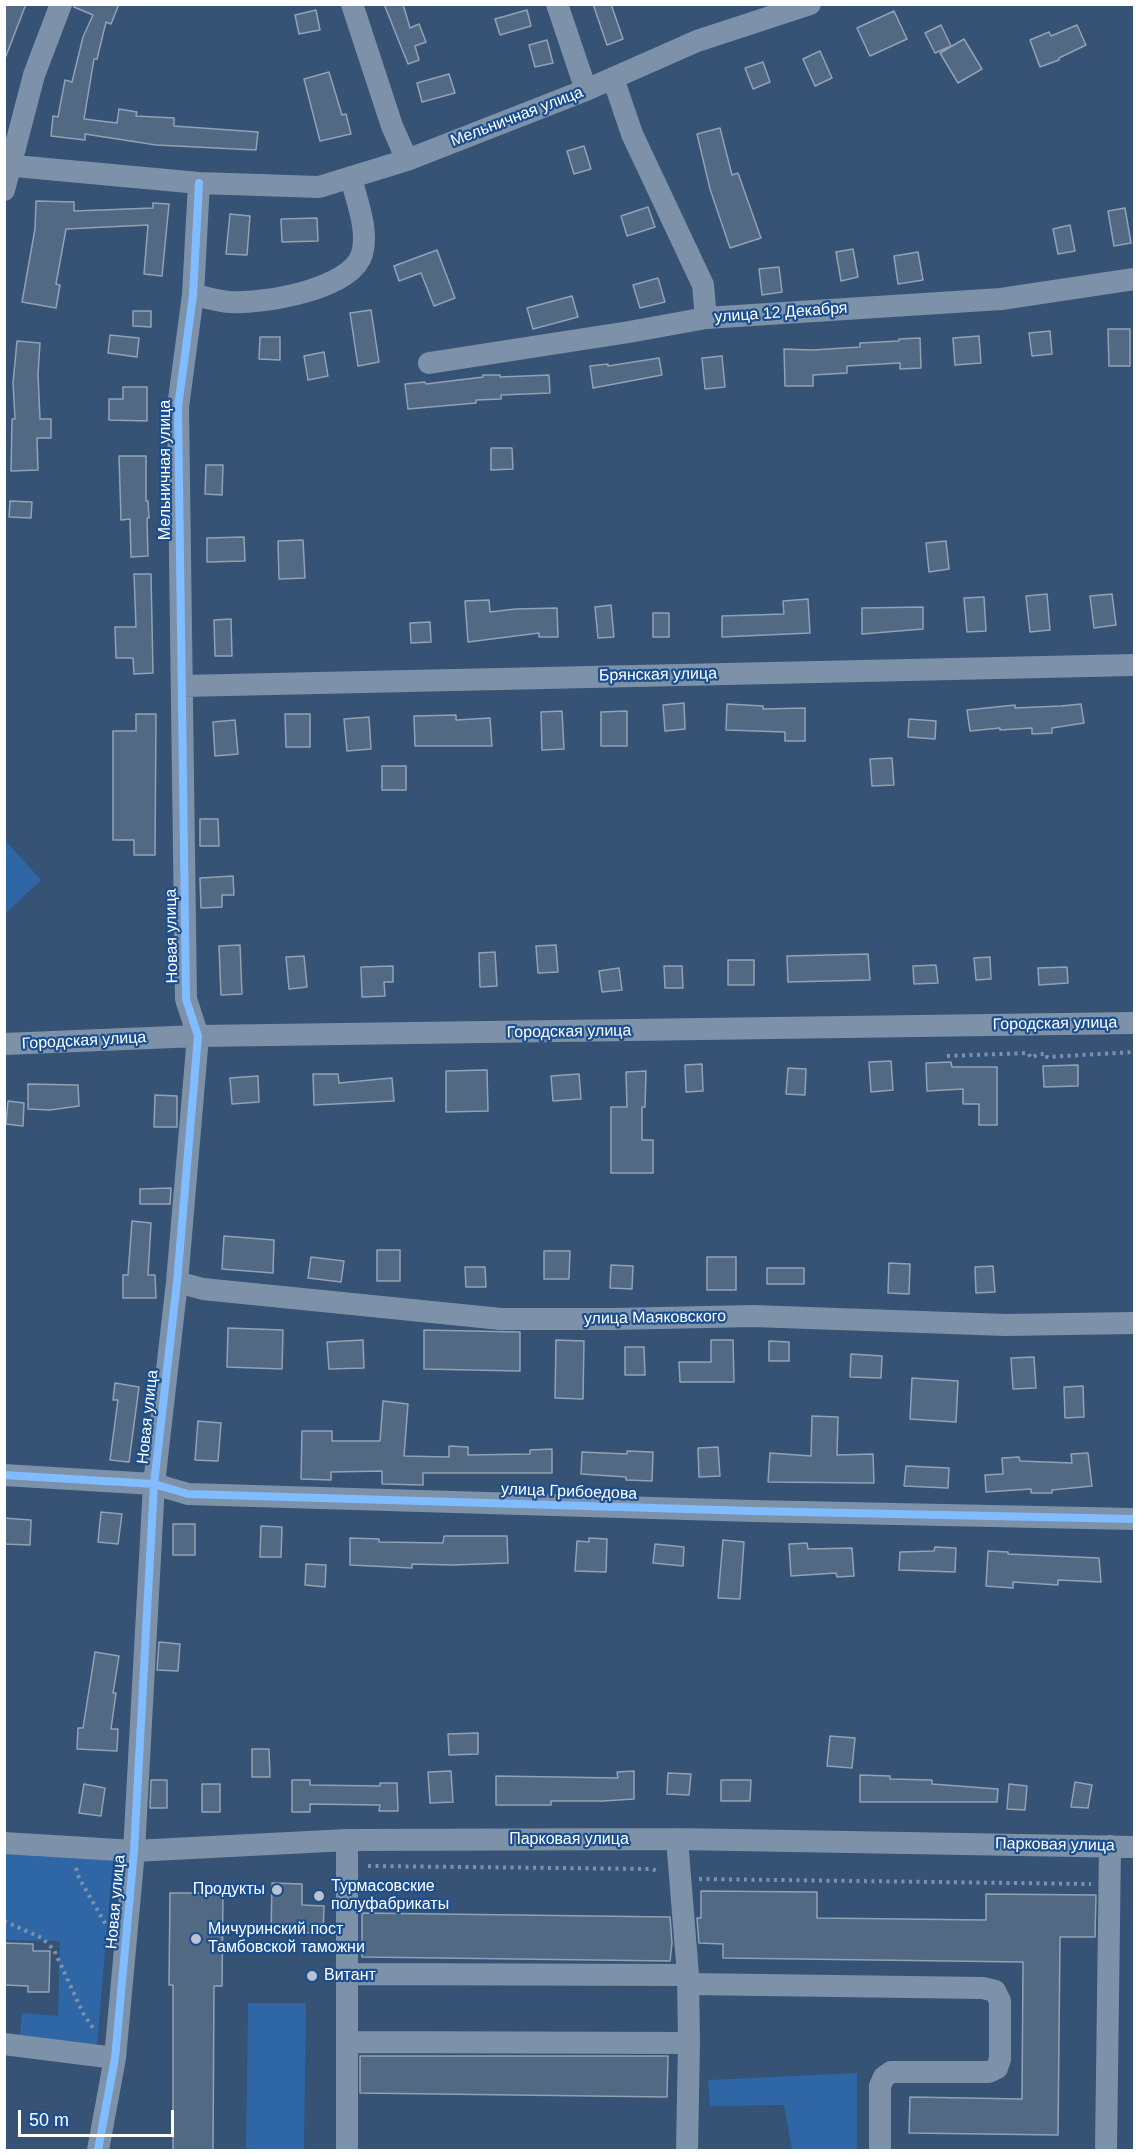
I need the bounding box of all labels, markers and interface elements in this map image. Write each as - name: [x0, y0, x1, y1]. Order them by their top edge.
- street label: Мельничная улица: [448, 83, 586, 151]
- street label: улица 12 Декабря: [714, 299, 848, 327]
- street label: Мельничная улица: [156, 400, 176, 540]
- street label: Брянская улица: [599, 664, 717, 686]
- street label: Новая улица: [162, 888, 182, 984]
- street label: Городская улица: [993, 1013, 1117, 1035]
- street label: Городская улица: [507, 1021, 631, 1043]
- street label: Городская улица: [21, 1028, 147, 1054]
- street label: улица Маяковского: [584, 1307, 726, 1329]
- street label: Новая улица: [133, 1369, 163, 1465]
- street label: улица Грибоедова: [501, 1480, 637, 1504]
- street label: Парковая улица: [509, 1830, 629, 1850]
- street label: Парковая улица: [995, 1834, 1115, 1856]
- street label: Новая улица: [102, 1854, 130, 1950]
- place label: Турмасовские полуфабрикаты: [331, 1877, 449, 1915]
- place label: Продукты: [193, 1880, 265, 1900]
- marker: Продукты: [270, 1883, 284, 1897]
- marker: Турмасовские полуфабрикаты: [312, 1889, 326, 1903]
- place label: Мичуринский пост Тамбовской таможни: [208, 1920, 365, 1958]
- marker: Мичуринский пост Тамбовской таможни: [189, 1932, 203, 1946]
- place label: Витант: [324, 1966, 376, 1986]
- marker: Витант: [305, 1969, 319, 1983]
- scale bar: [21, 2098, 177, 2136]
- text: 50 m: [29, 2110, 69, 2130]

